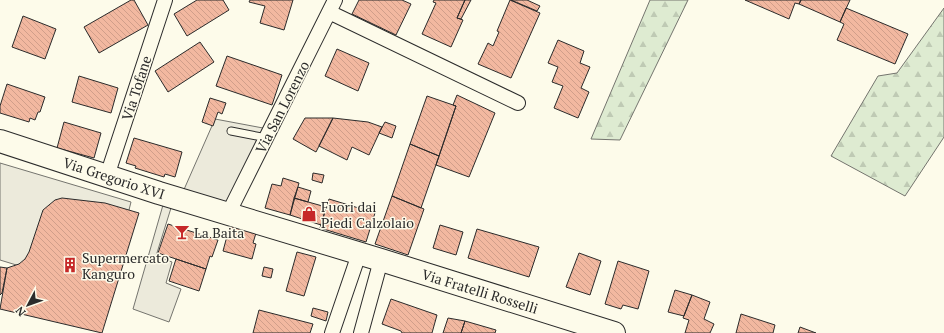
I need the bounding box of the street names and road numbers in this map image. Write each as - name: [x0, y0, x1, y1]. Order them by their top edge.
- street label: Via Tofane: [117, 53, 155, 123]
- street label: Via San Lorenzo: [251, 57, 314, 156]
- street label: Via Gregorio XVI: [61, 153, 167, 203]
- street label: Via Fratelli Rosselli: [419, 264, 541, 318]

